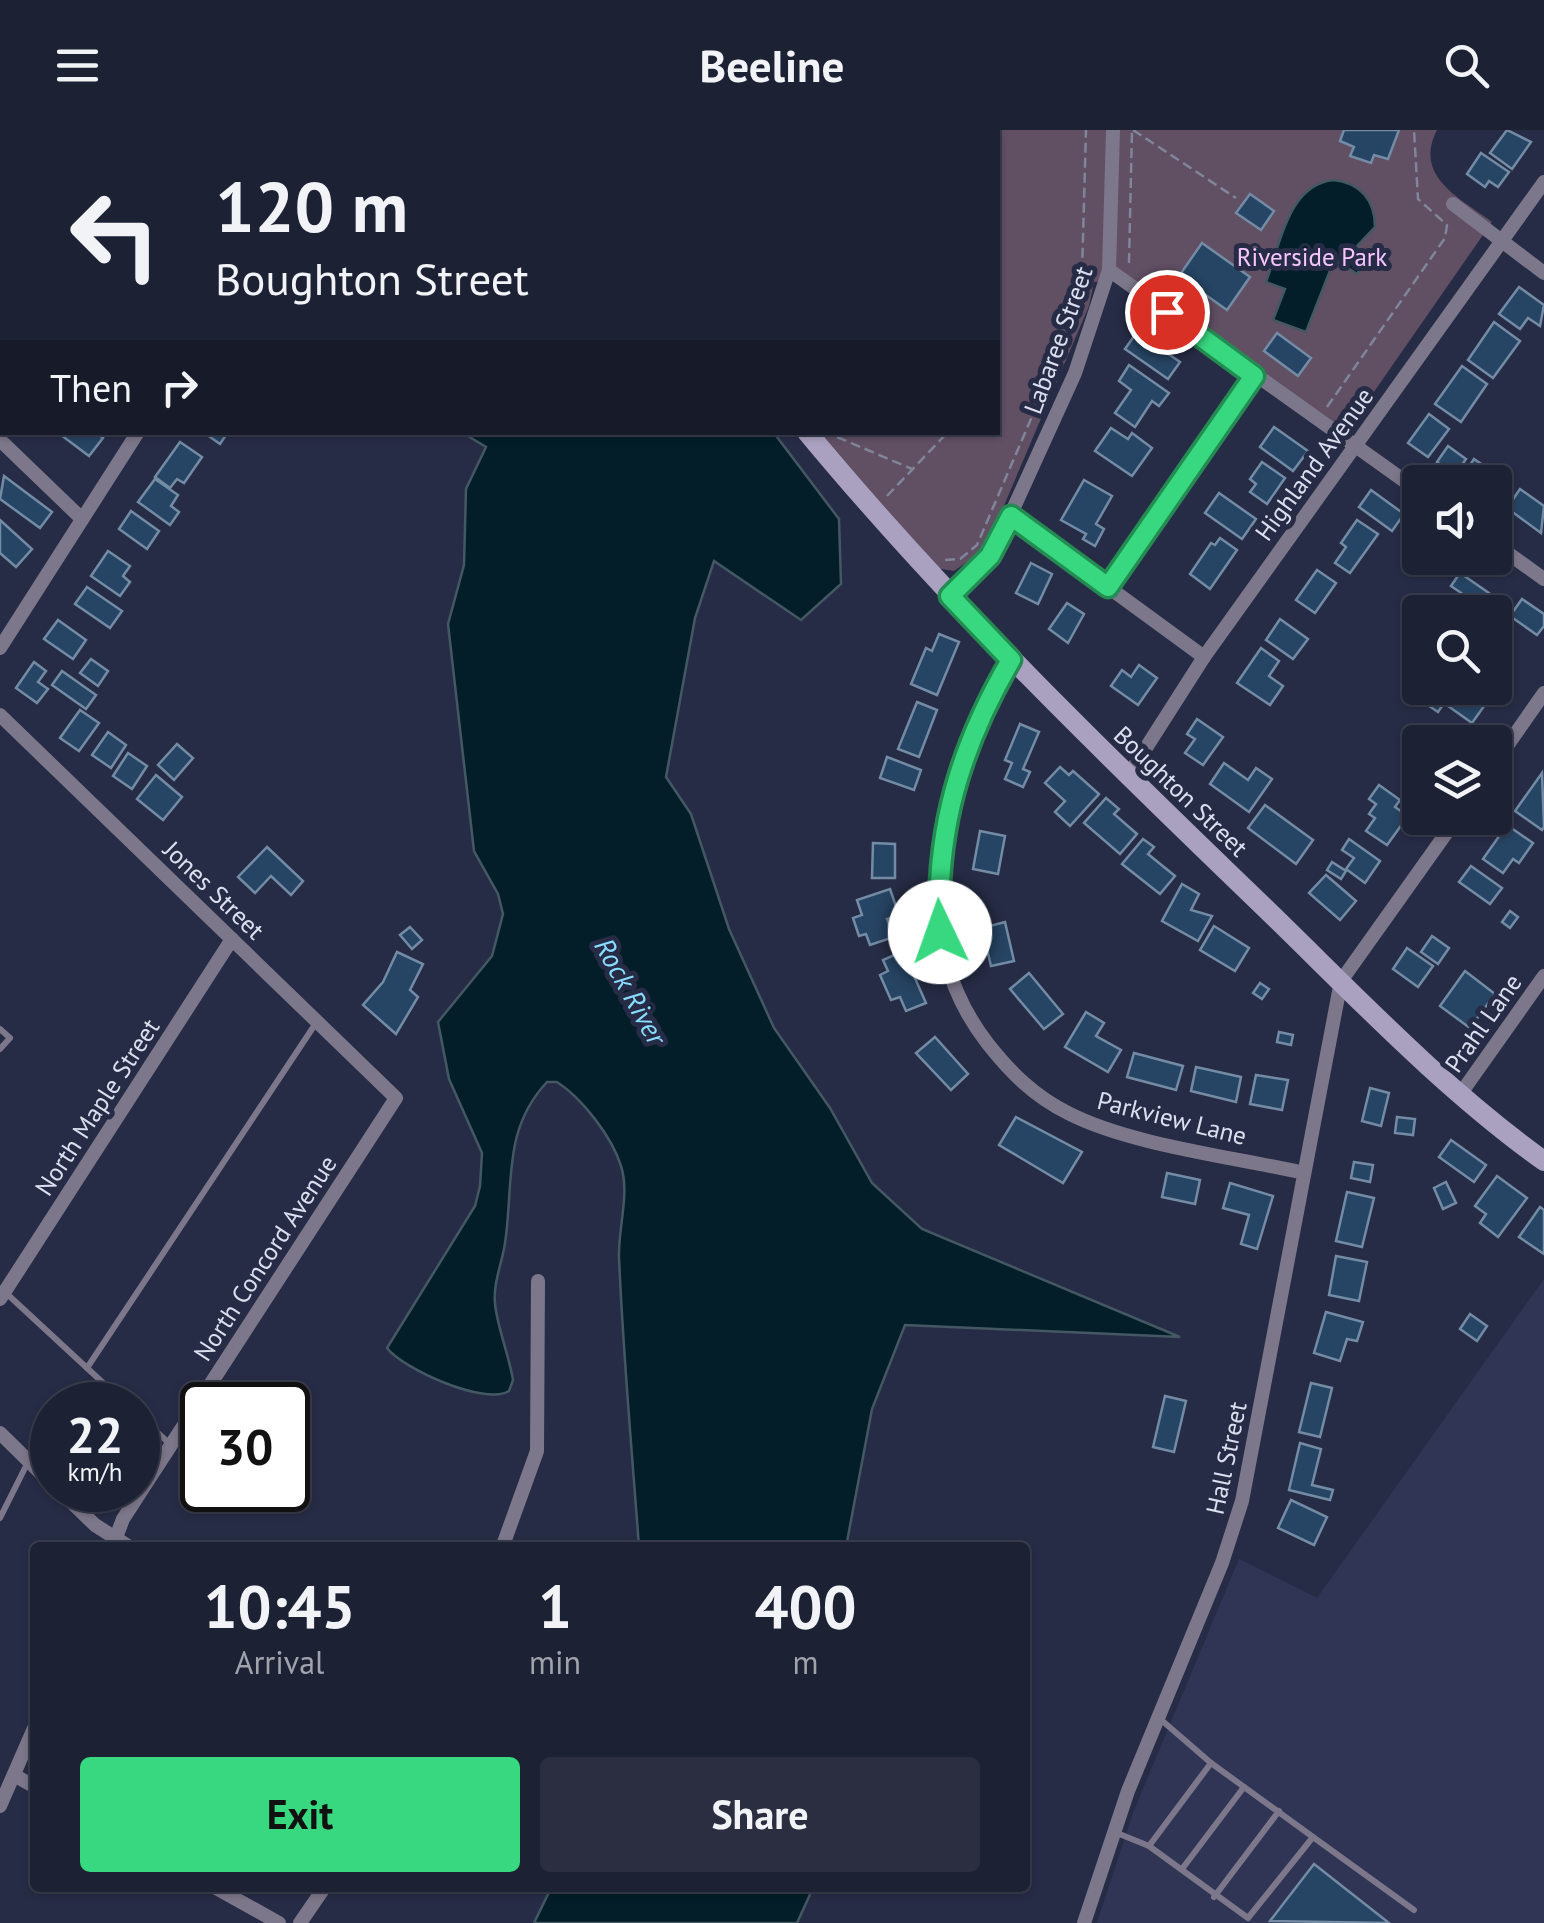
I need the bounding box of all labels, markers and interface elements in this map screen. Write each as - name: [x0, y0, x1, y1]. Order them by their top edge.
- text: Beeline: [700, 36, 844, 94]
- icon: menu: [50, 38, 105, 93]
- icon: search: [1439, 38, 1494, 93]
- text: 120 m: [215, 161, 408, 251]
- icon: left: [50, 170, 180, 300]
- park label: Riverside Park: [1237, 241, 1387, 273]
- text: Boughton Street: [215, 249, 529, 307]
- street label: Labaree Street: [1016, 261, 1100, 418]
- pin: [1125, 270, 1210, 355]
- icon: arrive: [1140, 285, 1195, 340]
- icon: right: [152, 360, 207, 415]
- text: Then: [50, 363, 132, 412]
- street label: Highland Avenue: [1248, 381, 1380, 547]
- map controls: [1402, 465, 1512, 835]
- button: sound: [1402, 465, 1512, 575]
- button: search: [1402, 595, 1512, 705]
- street label: Boughton Street: [1107, 719, 1255, 863]
- button: layers: [1402, 725, 1512, 835]
- street label: Jones Street: [156, 833, 272, 946]
- position arrow: [888, 880, 992, 984]
- water label: Rock River: [587, 931, 676, 1053]
- street label: Prahl Lane: [1438, 968, 1528, 1078]
- street label: North Maple Street: [28, 1012, 166, 1201]
- street label: Parkview Lane: [1094, 1084, 1250, 1152]
- street label: North Concord Avenue: [187, 1149, 343, 1367]
- speed limit sign: 30: [180, 1382, 310, 1512]
- street label: Hall Street: [1198, 1398, 1254, 1517]
- text: 22: [67, 1402, 123, 1467]
- text: km/h: [68, 1456, 122, 1488]
- text: 10:45: [203, 1567, 356, 1645]
- text: 1: [538, 1567, 572, 1645]
- text: 400: [755, 1567, 857, 1645]
- text: Arrival: [235, 1641, 324, 1683]
- text: min: [529, 1641, 581, 1683]
- text: m: [793, 1641, 819, 1683]
- button: Exit: [80, 1757, 520, 1872]
- button: Share: [540, 1757, 980, 1872]

